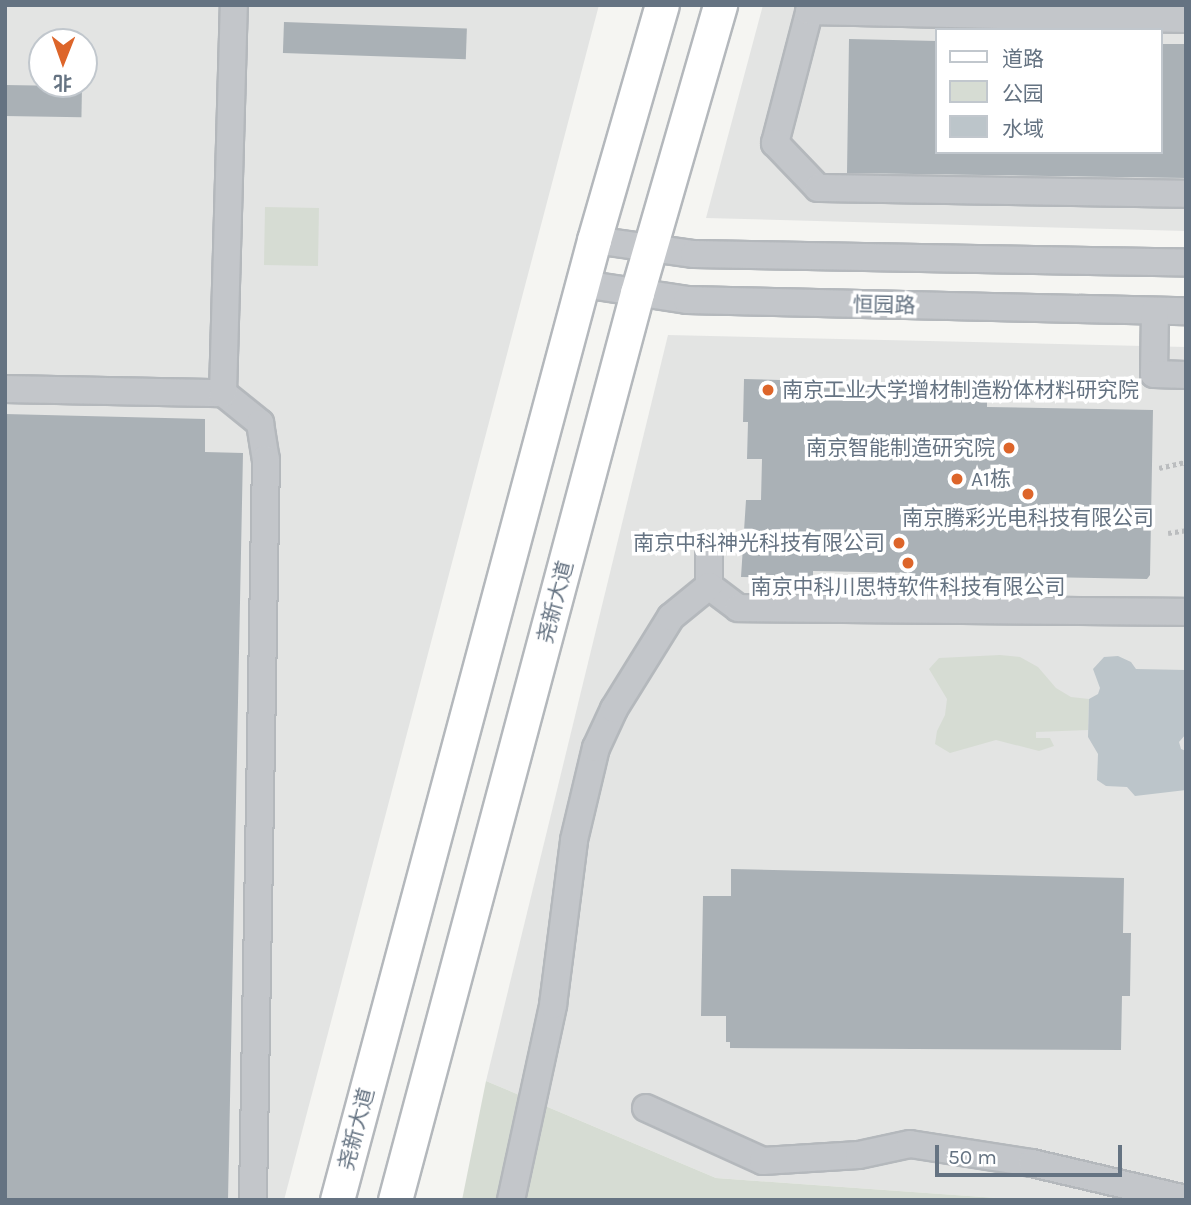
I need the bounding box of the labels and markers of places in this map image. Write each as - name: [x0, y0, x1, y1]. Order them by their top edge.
- place label: 南京工业大学增材制造粉体材料研究院: [782, 377, 1139, 403]
- marker: 南京工业大学增材制造粉体材料研究院: [760, 382, 776, 398]
- place label: 南京智能制造研究院: [806, 435, 995, 461]
- marker: 南京智能制造研究院: [1001, 440, 1017, 456]
- place label: A1栋: [971, 466, 1011, 492]
- marker: A1栋: [949, 471, 965, 487]
- marker: 南京腾彩光电科技有限公司: [1020, 486, 1036, 502]
- place label: 南京腾彩光电科技有限公司: [902, 505, 1154, 531]
- place label: 南京中科神光科技有限公司: [633, 530, 885, 556]
- marker: 南京中科神光科技有限公司: [891, 535, 907, 551]
- marker: 南京中科川思特软件科技有限公司: [900, 555, 916, 571]
- place label: 南京中科川思特软件科技有限公司: [751, 574, 1065, 600]

